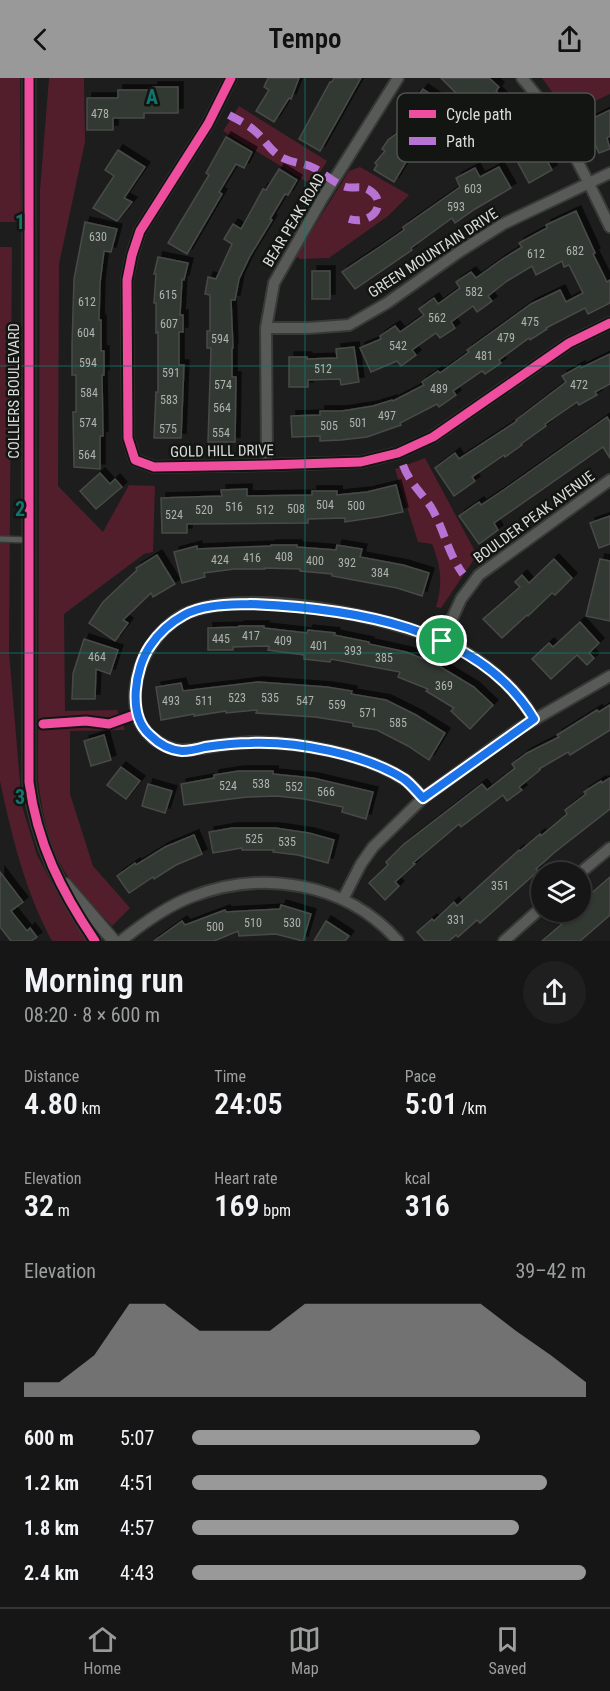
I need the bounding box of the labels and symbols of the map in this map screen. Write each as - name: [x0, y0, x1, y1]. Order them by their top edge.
- text: A: [146, 85, 158, 109]
- legend: [397, 93, 595, 162]
- text: Cycle path: [446, 105, 512, 124]
- house number: 478: [91, 107, 109, 121]
- text: Path: [446, 132, 475, 151]
- street label: BEAR PEAK ROAD: [259, 170, 329, 270]
- house number: 603: [464, 182, 482, 196]
- house number: 593: [447, 200, 465, 214]
- street label: GREEN MOUNTAIN DRIVE: [365, 204, 501, 302]
- text: 1: [15, 210, 25, 234]
- house number: 630: [89, 230, 107, 244]
- house number: 682: [566, 244, 584, 258]
- house number: 612: [527, 247, 545, 261]
- house number: 582: [465, 285, 483, 299]
- house number: 615: [159, 288, 177, 302]
- house number: 612: [78, 295, 96, 309]
- house number: 562: [428, 311, 446, 325]
- house number: 475: [521, 315, 539, 329]
- house number: 607: [160, 317, 178, 331]
- street label: COLLIERS BOULEVARD: [5, 323, 23, 459]
- house number: 604: [77, 326, 95, 340]
- house number: 479: [497, 331, 515, 345]
- house number: 594: [211, 332, 229, 346]
- house number: 542: [389, 339, 407, 353]
- house number: 481: [475, 349, 493, 363]
- house number: 594: [79, 356, 97, 370]
- house number: 512: [314, 362, 332, 376]
- house number: 591: [162, 366, 180, 380]
- house number: 574: [214, 378, 232, 392]
- house number: 472: [570, 378, 588, 392]
- house number: 489: [430, 382, 448, 396]
- house number: 584: [80, 386, 98, 400]
- house number: 583: [160, 393, 178, 407]
- house number: 564: [213, 401, 231, 415]
- house number: 497: [378, 409, 396, 423]
- house number: 574: [79, 416, 97, 430]
- house number: 501: [349, 416, 367, 430]
- house number: 505: [320, 419, 338, 433]
- house number: 575: [159, 422, 177, 436]
- house number: 554: [212, 426, 230, 440]
- street label: GOLD HILL DRIVE: [170, 441, 274, 461]
- house number: 564: [78, 448, 96, 462]
- street label: BOULDER PEAK AVENUE: [470, 467, 598, 567]
- text: 2: [15, 497, 25, 521]
- house number: 504: [316, 498, 334, 512]
- house number: 500: [347, 499, 365, 513]
- house number: 516: [225, 500, 243, 514]
- house number: 508: [287, 502, 305, 516]
- house number: 520: [195, 503, 213, 517]
- house number: 512: [256, 503, 274, 517]
- house number: 524: [165, 508, 183, 522]
- house number: 408: [275, 550, 293, 564]
- house number: 416: [243, 551, 261, 565]
- house number: 424: [211, 553, 229, 567]
- house number: 400: [306, 554, 324, 568]
- house number: 392: [338, 556, 356, 570]
- house number: 384: [371, 566, 389, 580]
- pin: [416, 615, 467, 666]
- house number: 417: [242, 629, 260, 643]
- house number: 445: [212, 632, 230, 646]
- house number: 409: [274, 634, 292, 648]
- house number: 401: [310, 639, 328, 653]
- house number: 393: [344, 644, 362, 658]
- house number: 464: [88, 650, 106, 664]
- house number: 385: [375, 651, 393, 665]
- house number: 369: [435, 679, 453, 693]
- house number: 523: [228, 691, 246, 705]
- house number: 535: [261, 691, 279, 705]
- house number: 493: [162, 694, 180, 708]
- house number: 511: [195, 694, 213, 708]
- house number: 547: [296, 694, 314, 708]
- house number: 559: [328, 698, 346, 712]
- house number: 571: [359, 706, 377, 720]
- house number: 585: [389, 716, 407, 730]
- house number: 538: [252, 777, 270, 791]
- house number: 524: [219, 779, 237, 793]
- house number: 552: [285, 780, 303, 794]
- text: 3: [15, 785, 25, 809]
- house number: 566: [317, 785, 335, 799]
- house number: 525: [245, 832, 263, 846]
- house number: 535: [278, 835, 296, 849]
- house number: 351: [491, 879, 509, 893]
- house number: 331: [447, 913, 465, 927]
- house number: 510: [244, 916, 262, 930]
- house number: 530: [283, 916, 301, 930]
- house number: 500: [206, 920, 224, 934]

